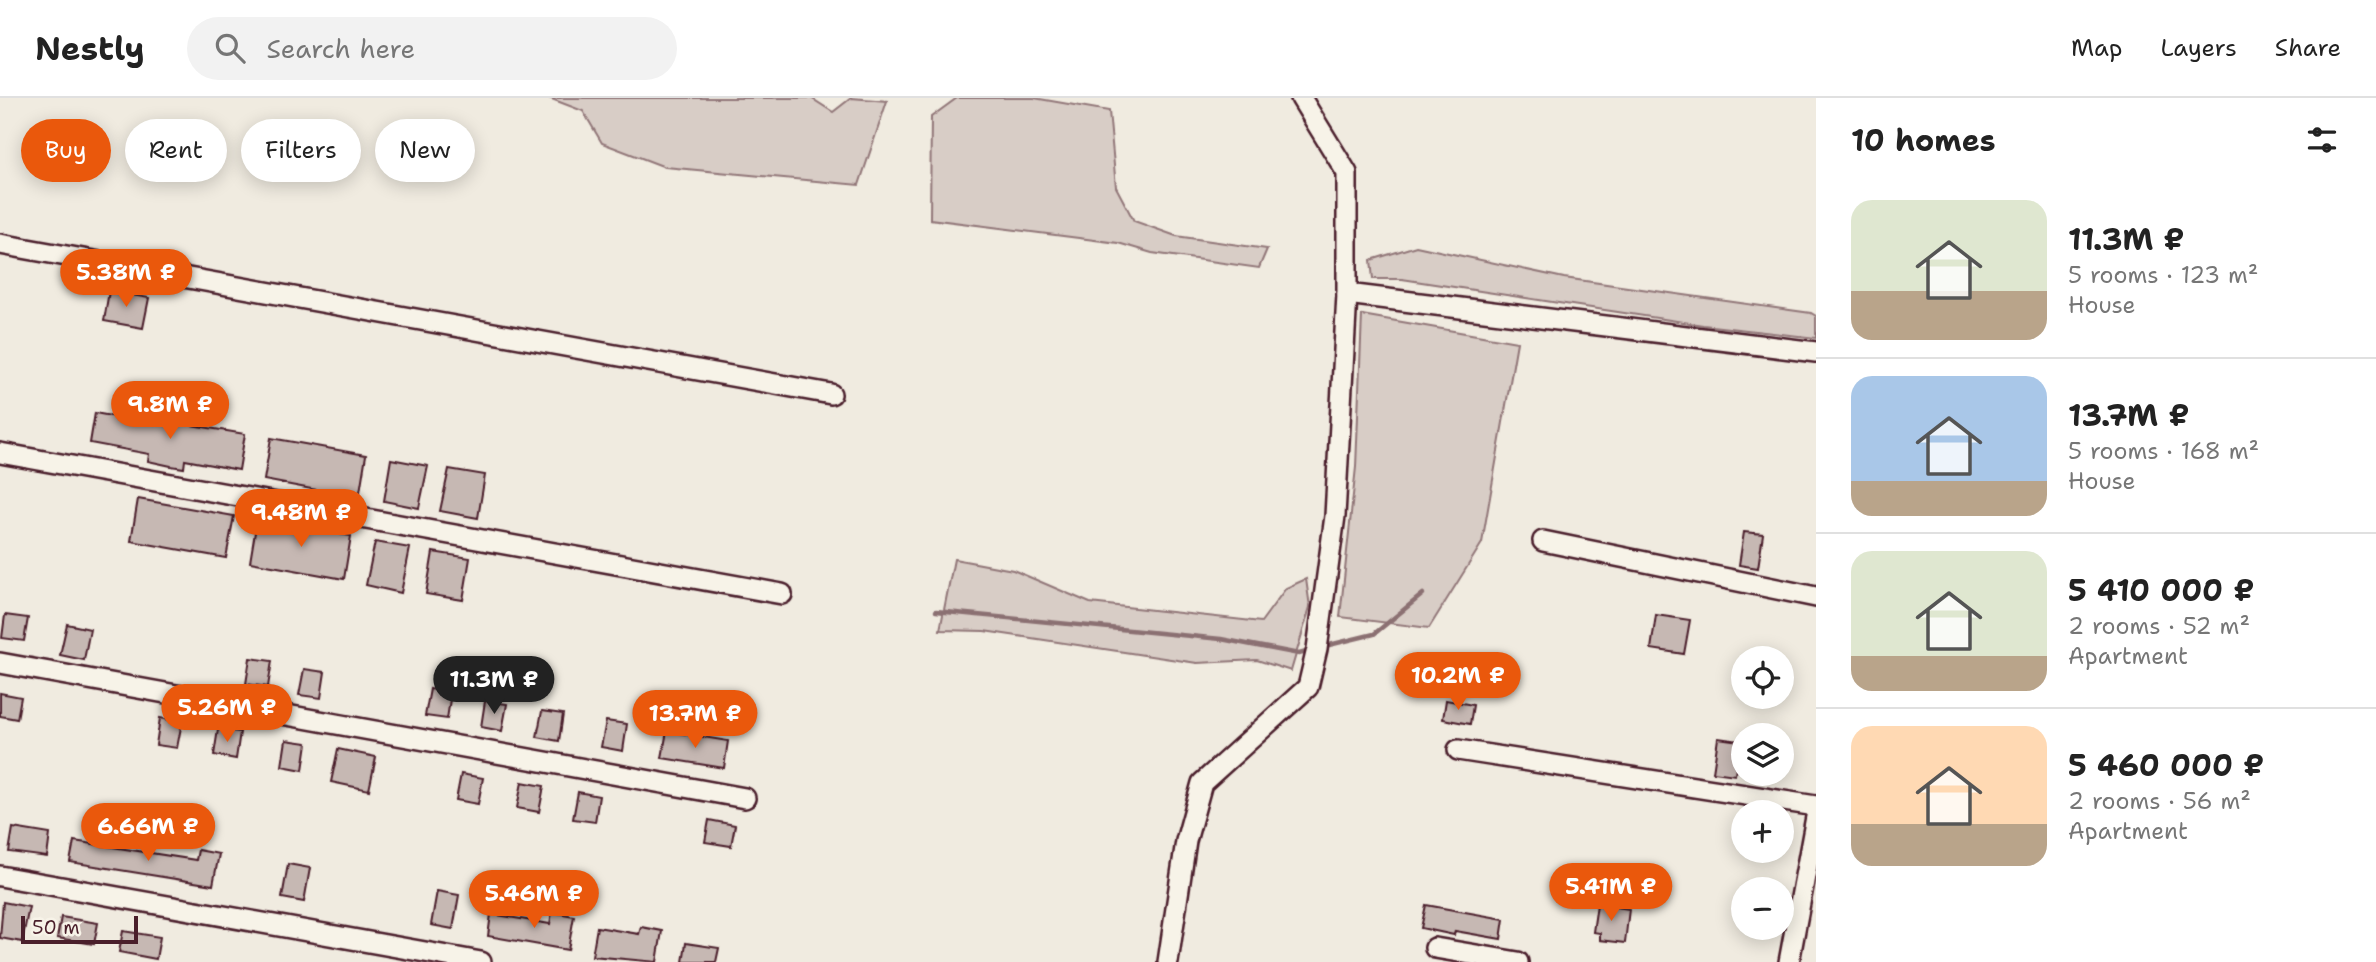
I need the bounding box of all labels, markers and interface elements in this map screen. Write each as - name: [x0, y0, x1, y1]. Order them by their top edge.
- search box: [187, 17, 677, 80]
- text: Nestly: [35, 26, 145, 71]
- icon: search: [211, 29, 249, 67]
- text: Search here: [267, 31, 415, 66]
- text: Map: [2071, 32, 2122, 64]
- text: Layers: [2160, 32, 2237, 64]
- text: Share: [2275, 32, 2341, 64]
- chip: Buy: [21, 119, 111, 182]
- chip: Rent: [125, 119, 227, 182]
- chip: Filters: [241, 119, 361, 182]
- chip: New: [375, 119, 475, 182]
- text: 10 homes: [1851, 120, 1996, 161]
- icon: filters: [2303, 121, 2341, 159]
- text: 11.3M ₽: [2068, 219, 2185, 260]
- icon: home: [1907, 228, 1991, 312]
- pin: 5.38M ₽: [61, 250, 191, 309]
- text: 5.38M ₽: [76, 257, 176, 287]
- text: 5 rooms · 123 m²: [2068, 260, 2258, 290]
- text: House: [2068, 290, 2136, 320]
- pin: 9.8M ₽: [113, 382, 227, 441]
- text: 9.8M ₽: [127, 389, 213, 419]
- text: 13.7M ₽: [2068, 395, 2190, 436]
- icon: home: [1907, 404, 1991, 488]
- text: 5 rooms · 168 m²: [2068, 436, 2259, 466]
- text: House: [2068, 466, 2136, 496]
- pin: 9.48M ₽: [236, 490, 366, 549]
- text: 9.48M ₽: [251, 497, 351, 527]
- text: 5 410 000 ₽: [2068, 570, 2254, 611]
- icon: home: [1907, 579, 1991, 663]
- text: 2 rooms · 52 m²: [2068, 611, 2250, 641]
- text: Apartment: [2068, 641, 2188, 671]
- map controls: [1731, 646, 1794, 940]
- button: locate: [1731, 646, 1794, 709]
- pin: 10.2M ₽: [1393, 652, 1523, 712]
- pin: 11.3M ₽: [429, 656, 559, 716]
- text: 10.2M ₽: [1411, 660, 1505, 690]
- text: 11.3M ₽: [449, 664, 539, 694]
- pin: 5.26M ₽: [162, 684, 292, 744]
- pin: 13.7M ₽: [630, 690, 760, 750]
- text: 5.26M ₽: [177, 692, 277, 722]
- text: 13.7M ₽: [648, 698, 742, 728]
- button: layers: [1731, 723, 1794, 786]
- text: 5 460 000 ₽: [2068, 745, 2264, 786]
- icon: home: [1907, 754, 1991, 838]
- text: 2 rooms · 56 m²: [2068, 786, 2251, 816]
- button: +: [1731, 800, 1794, 863]
- pin: 6.66M ₽: [83, 804, 213, 863]
- text: 6.66M ₽: [97, 811, 199, 841]
- text: Apartment: [2068, 816, 2188, 846]
- pin: 5.41M ₽: [1546, 864, 1676, 923]
- pin: 5.46M ₽: [469, 870, 599, 930]
- text: 5.41M ₽: [1565, 871, 1657, 901]
- button: −: [1731, 877, 1794, 940]
- text: 5.46M ₽: [485, 878, 583, 908]
- scale bar: [21, 913, 138, 945]
- text: 50 m: [32, 915, 80, 940]

